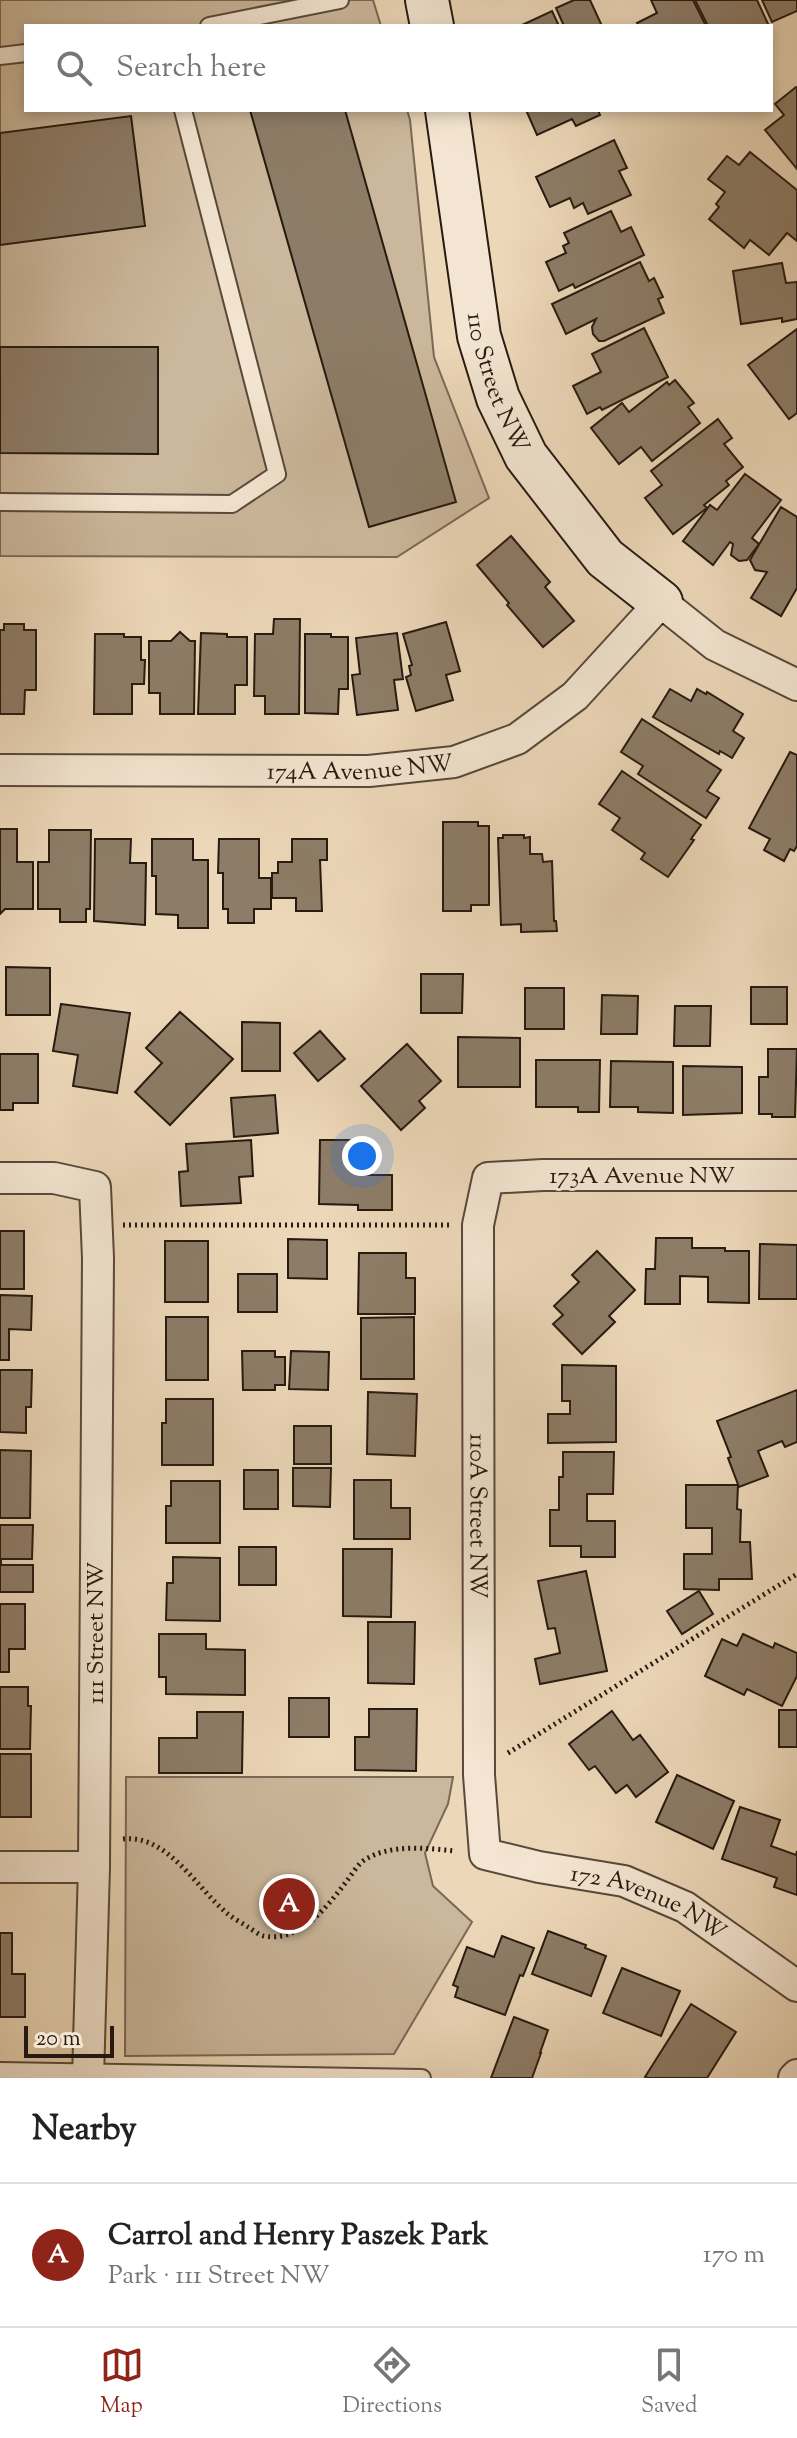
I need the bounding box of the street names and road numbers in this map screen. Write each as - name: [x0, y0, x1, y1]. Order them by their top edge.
- street label: 110 Street NW: [457, 310, 537, 459]
- street label: 174A Avenue NW: [267, 747, 455, 790]
- street label: 173A Avenue NW: [549, 1160, 735, 1194]
- street label: 110A Street NW: [459, 1433, 494, 1599]
- street label: 111 Street NW: [80, 1561, 114, 1704]
- street label: 172 Avenue NW: [568, 1857, 733, 1950]

